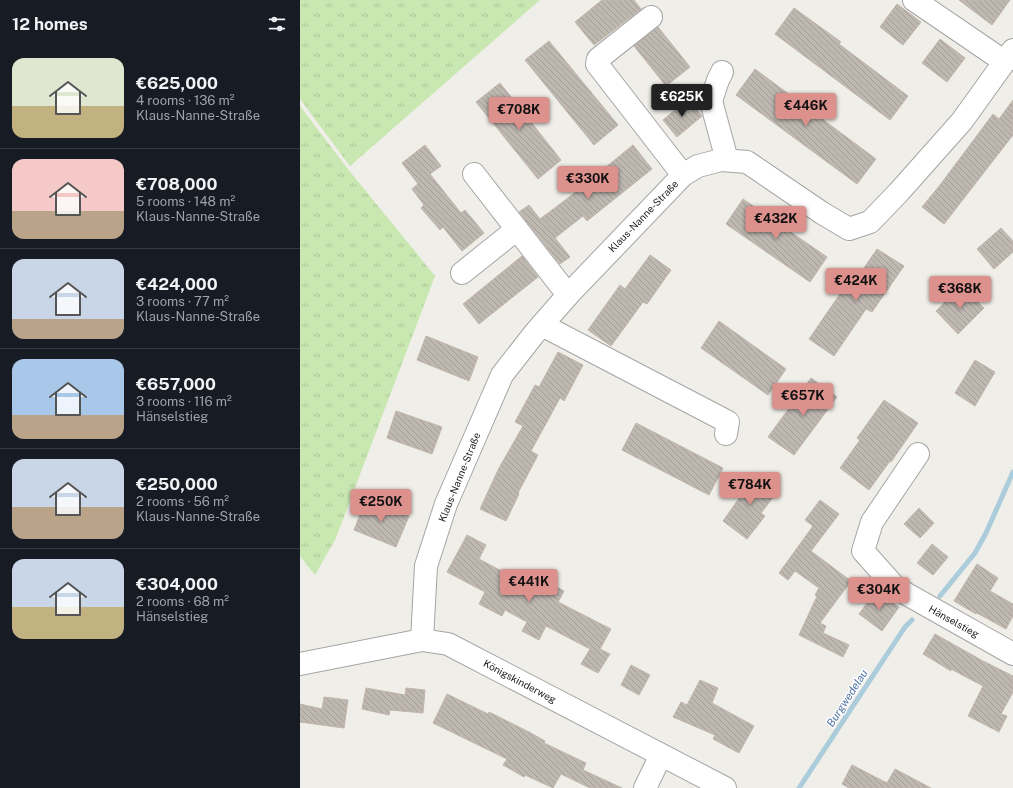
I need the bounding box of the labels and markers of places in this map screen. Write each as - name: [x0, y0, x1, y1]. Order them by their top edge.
- pin: €625K: [654, 84, 710, 118]
- pin: €446K: [778, 93, 834, 127]
- pin: €708K: [491, 97, 547, 131]
- pin: €330K: [560, 166, 616, 200]
- pin: €432K: [748, 206, 804, 240]
- pin: €424K: [828, 268, 884, 302]
- pin: €368K: [932, 276, 988, 310]
- pin: €657K: [775, 383, 831, 417]
- pin: €784K: [722, 472, 778, 506]
- pin: €250K: [353, 489, 409, 523]
- pin: €441K: [501, 569, 557, 603]
- pin: €304K: [851, 577, 907, 611]

